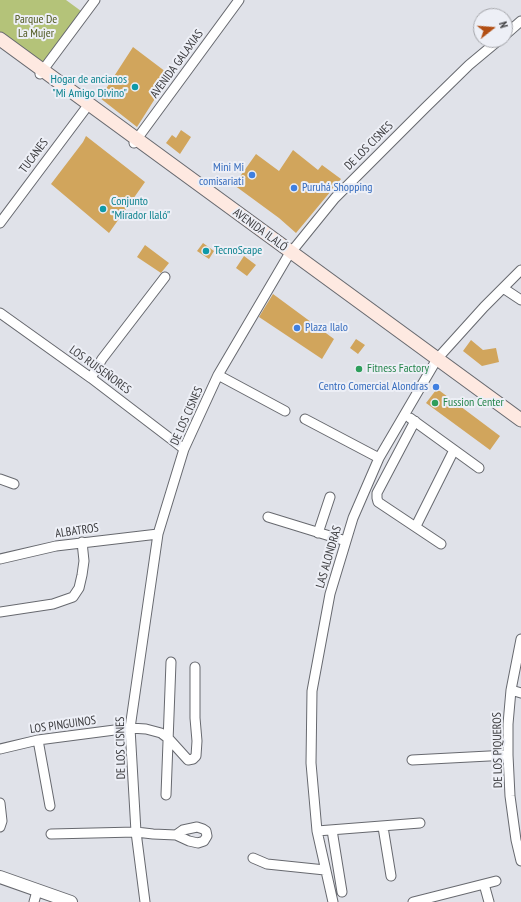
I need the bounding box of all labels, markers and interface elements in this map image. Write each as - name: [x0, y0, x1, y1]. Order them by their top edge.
- north arrow: [473, 8, 513, 48]
- park label: Parque De La Mujer: [15, 13, 57, 41]
- text: N: [496, 20, 511, 30]
- street label: AVENIDA GALAXIAS: [147, 27, 207, 101]
- place label: Hogar de ancianos "Mi Amigo Divino": [51, 73, 127, 101]
- marker: Hogar de ancianos "Mi Amigo Divino": [130, 82, 140, 92]
- street label: DE LOS CISNES: [342, 119, 396, 173]
- street label: TUCANES: [16, 136, 52, 176]
- place label: Mini Mi comisariati: [199, 161, 244, 189]
- marker: Mini Mi comisariati: [247, 170, 257, 180]
- place label: Puruhá Shopping: [302, 181, 373, 195]
- marker: Puruhá Shopping: [289, 183, 299, 193]
- place label: Conjunto "Mirador Ilaló": [111, 195, 170, 223]
- marker: Conjunto "Mirador Ilaló": [98, 204, 108, 214]
- street label: AVENIDA ILALÓ: [230, 205, 290, 255]
- place label: TecnoScape: [214, 244, 262, 258]
- marker: TecnoScape: [201, 246, 211, 256]
- place label: Plaza Ilalo: [305, 321, 348, 335]
- marker: Plaza Ilalo: [292, 323, 302, 333]
- street label: LOS RUISEÑORES: [66, 343, 134, 397]
- place label: Fitness Factory: [367, 362, 429, 376]
- marker: Fitness Factory: [354, 364, 364, 374]
- place label: Centro Comercial Alondras: [319, 380, 428, 394]
- marker: Centro Comercial Alondras: [431, 382, 441, 392]
- street label: DE LOS CISNES: [168, 384, 206, 448]
- place label: Fussion Center: [443, 396, 504, 410]
- marker: Fussion Center: [430, 398, 440, 408]
- street label: ALBATROS: [54, 521, 100, 541]
- street label: LAS ALONDRAS: [313, 524, 345, 590]
- street label: DE LOS PIQUEROS: [490, 712, 506, 788]
- street label: LOS PINGUINOS: [29, 713, 97, 737]
- street label: DE LOS CISNES: [113, 717, 129, 779]

